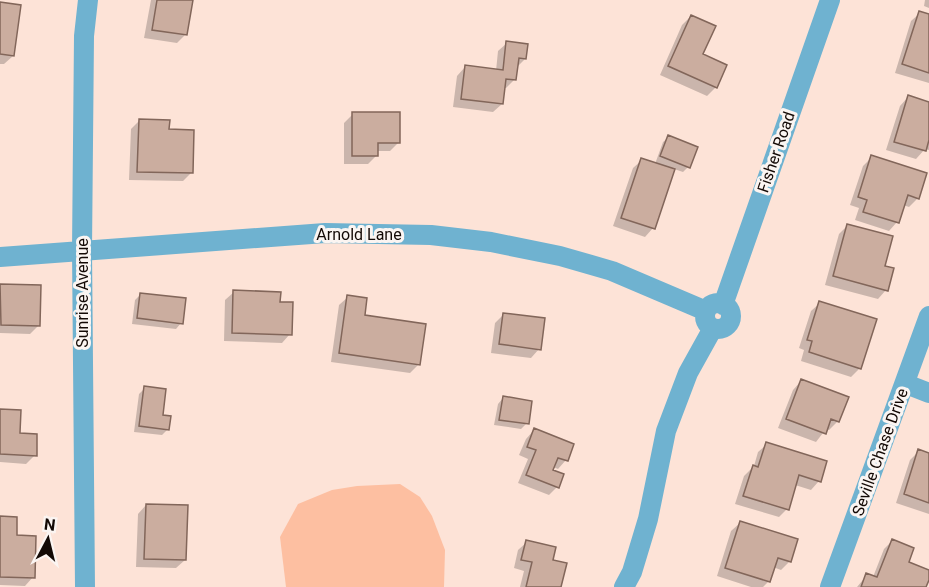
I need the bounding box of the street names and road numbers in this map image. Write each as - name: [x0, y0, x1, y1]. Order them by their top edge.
- street label: Fisher Road: [753, 109, 799, 195]
- street label: Arnold Lane: [316, 225, 402, 244]
- street label: Sunrise Avenue: [73, 238, 92, 348]
- street label: Seville Chase Drive: [848, 386, 912, 518]

